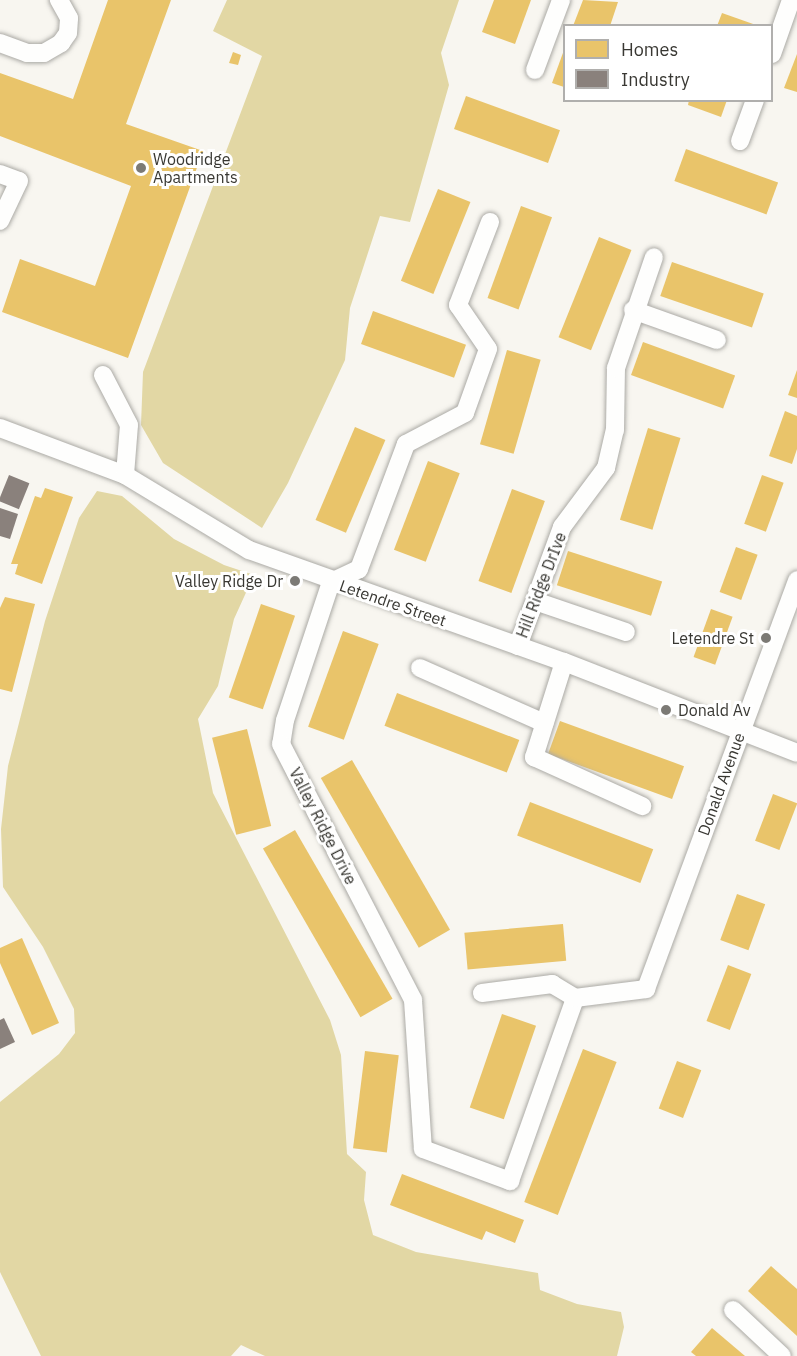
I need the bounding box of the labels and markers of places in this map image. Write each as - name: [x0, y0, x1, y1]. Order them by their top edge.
- place label: Woodridge Apartments: [153, 149, 238, 187]
- marker: Woodridge Apartments: [134, 161, 148, 175]
- place label: Valley Ridge Dr: [175, 571, 283, 591]
- marker: Valley Ridge Dr: [288, 574, 302, 588]
- place label: Letendre St: [671, 628, 754, 648]
- marker: Letendre St: [759, 631, 773, 645]
- place label: Donald Av: [678, 700, 751, 720]
- marker: Donald Av: [659, 703, 673, 717]

